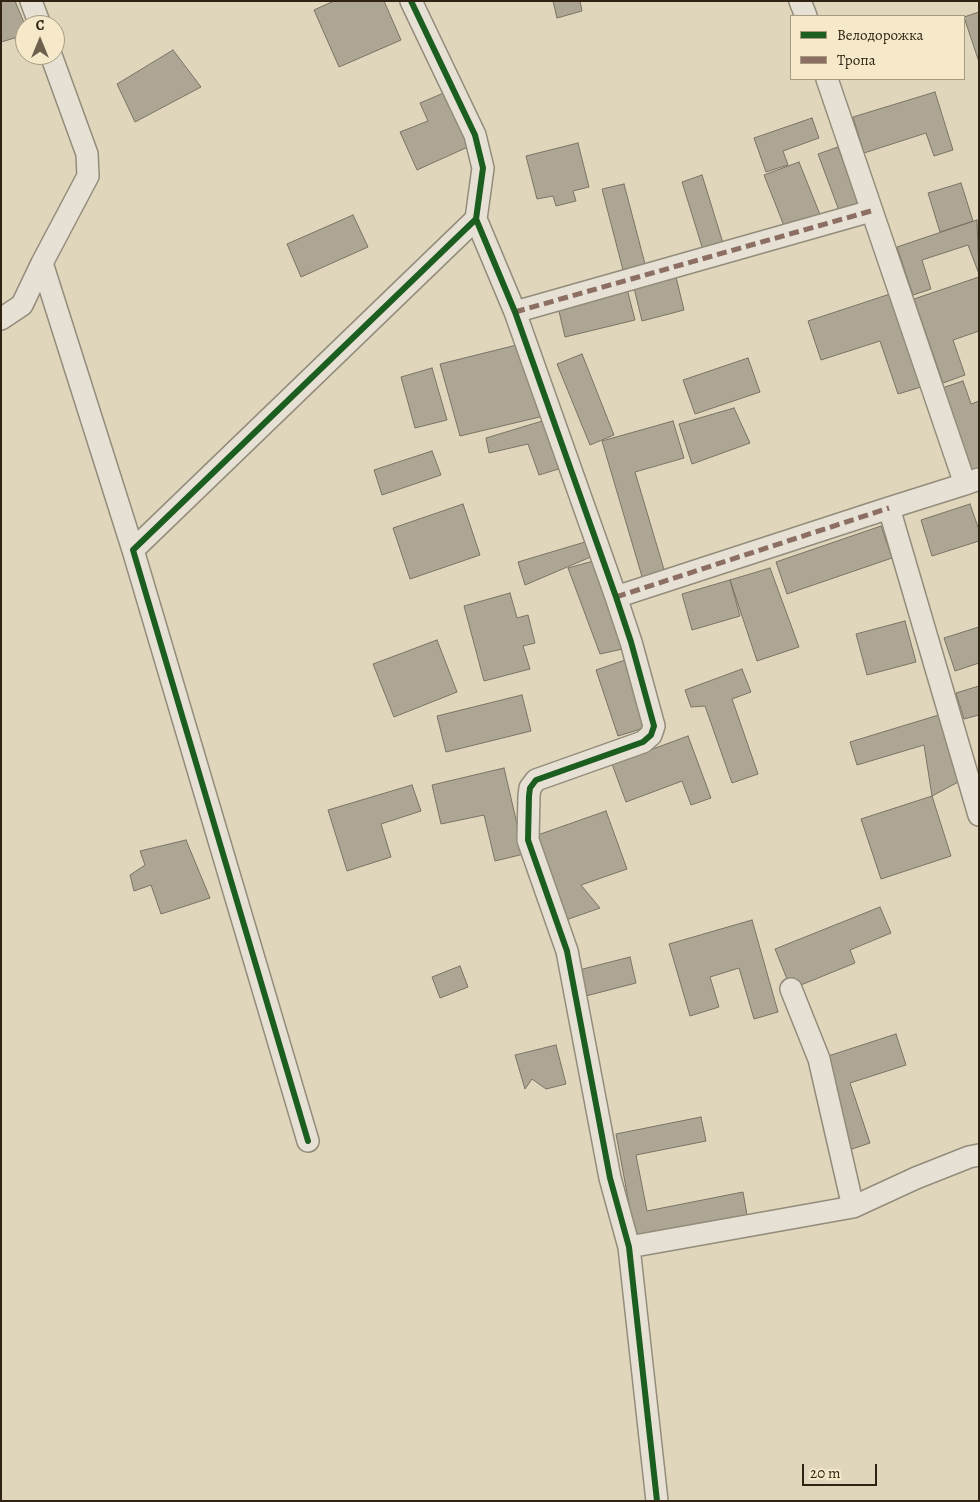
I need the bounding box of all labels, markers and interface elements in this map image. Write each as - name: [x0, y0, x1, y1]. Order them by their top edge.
- north arrow: [15, 15, 65, 65]
- legend: [790, 15, 965, 80]
- text: С: [36, 16, 44, 35]
- text: Велодорожка: [837, 25, 924, 45]
- text: Тропа: [837, 50, 876, 70]
- scale bar: [805, 1454, 880, 1486]
- text: 20 m: [810, 1463, 841, 1483]

